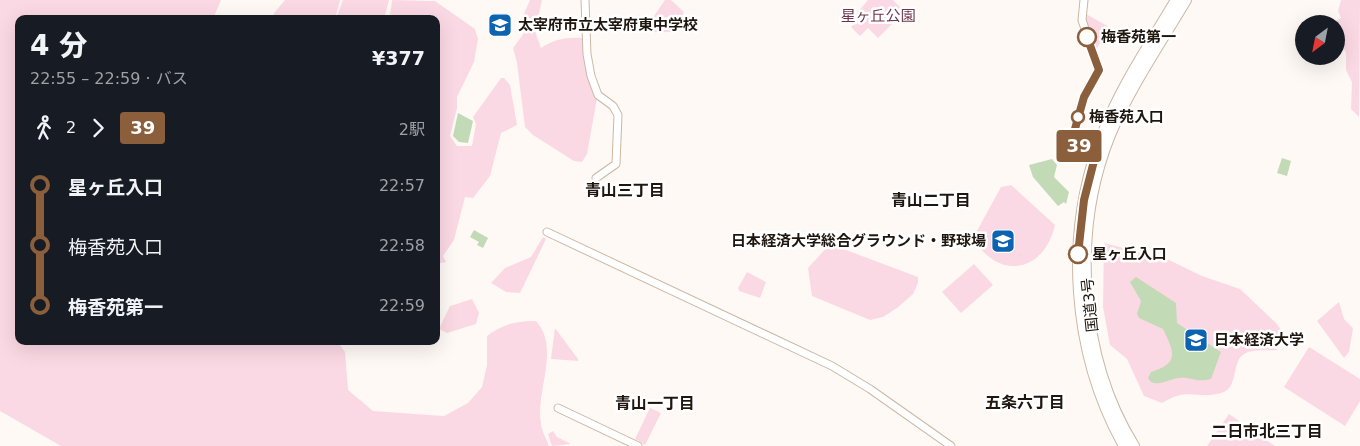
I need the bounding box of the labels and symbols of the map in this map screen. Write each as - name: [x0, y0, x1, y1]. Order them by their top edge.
- park label: 星ヶ丘公園: [840, 7, 916, 25]
- school or university icon: 太宰府市立太宰府東中学校: [487, 12, 513, 38]
- north arrow: [1295, 15, 1345, 65]
- place label: 太宰府市立太宰府東中学校: [518, 16, 698, 34]
- marker: 梅香苑第一: [1077, 27, 1097, 47]
- place label: 梅香苑第一: [1101, 28, 1176, 46]
- place label: 梅香苑入口: [1089, 108, 1164, 126]
- marker: 梅香苑入口: [1071, 110, 1085, 124]
- line badge: 39: [1056, 130, 1102, 162]
- district label: 青山三丁目: [585, 181, 665, 200]
- district label: 青山二丁目: [891, 191, 971, 210]
- school or university icon: 日本経済大学総合グラウンド・野球場: [990, 228, 1016, 254]
- place label: 日本経済大学総合グラウンド・野球場: [731, 232, 986, 250]
- marker: 星ヶ丘入口: [1068, 244, 1088, 264]
- place label: 星ヶ丘入口: [1092, 245, 1167, 263]
- street label: 国道3号: [1078, 277, 1102, 333]
- school or university icon: 日本経済大学: [1183, 327, 1209, 353]
- place label: 日本経済大学: [1214, 331, 1304, 349]
- district label: 五条六丁目: [985, 393, 1065, 412]
- district label: 青山一丁目: [615, 394, 695, 413]
- district label: 二日市北三丁目: [1211, 422, 1323, 441]

